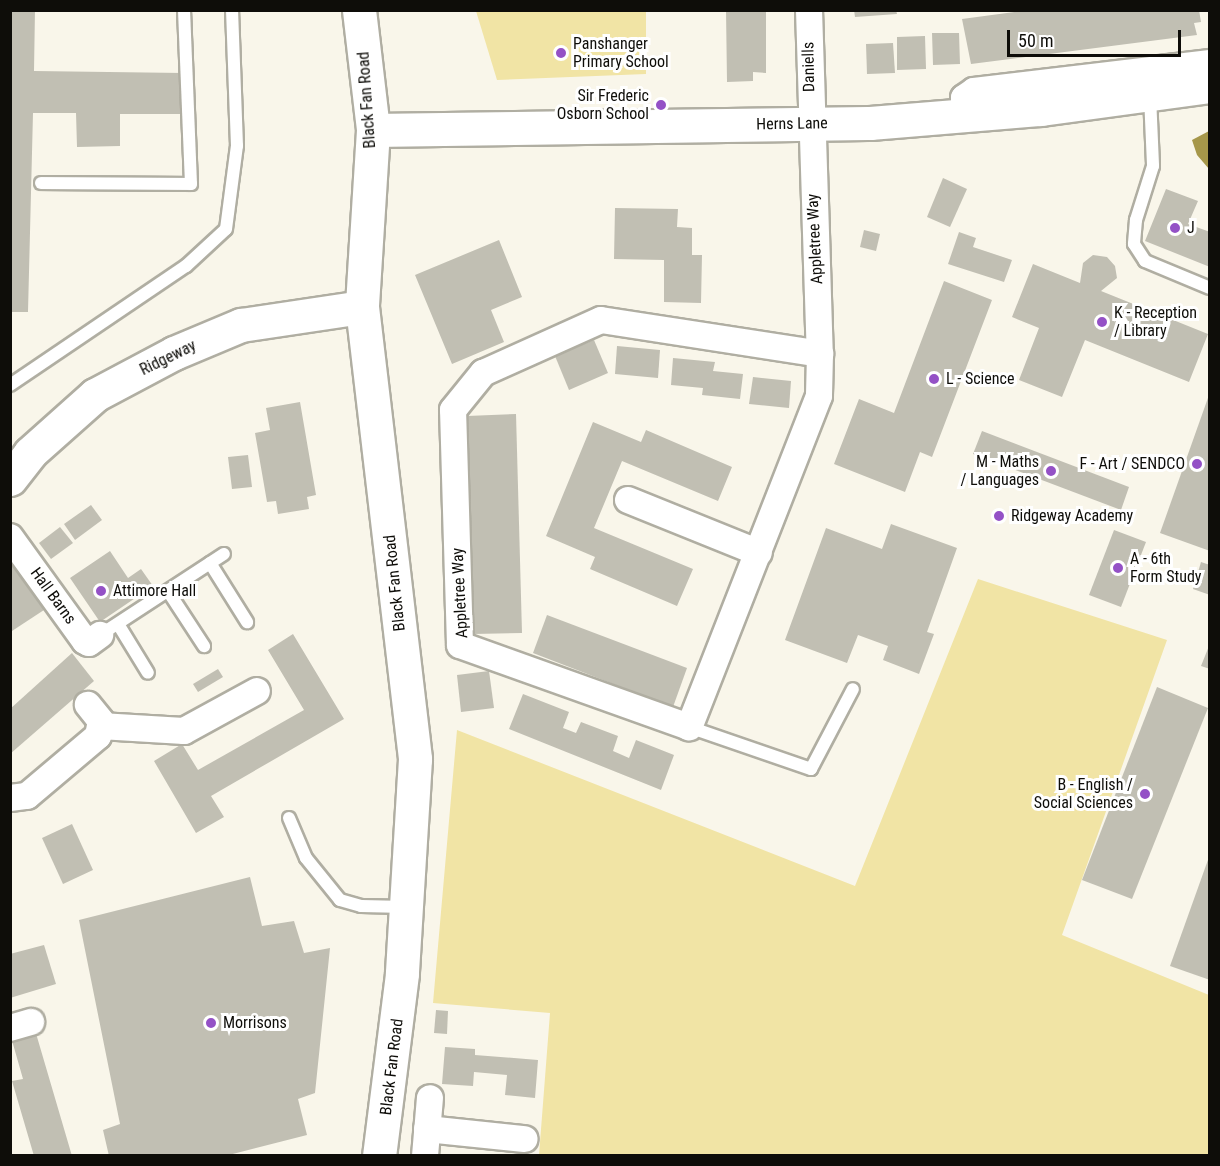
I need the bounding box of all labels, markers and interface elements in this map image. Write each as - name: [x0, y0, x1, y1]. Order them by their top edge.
- scale bar: [1010, 18, 1184, 56]
- text: 50 m: [1018, 30, 1053, 51]
- place label: Panshanger Primary School: [573, 34, 669, 72]
- street label: Daniells: [799, 42, 819, 92]
- marker: Panshanger Primary School: [554, 46, 568, 60]
- street label: Black Fan Road: [354, 51, 380, 149]
- place label: Sir Frederic Osborn School: [557, 86, 649, 124]
- marker: Sir Frederic Osborn School: [654, 98, 668, 112]
- street label: Herns Lane: [756, 114, 828, 134]
- street label: Appletree Way: [803, 193, 827, 285]
- place label: J: [1187, 218, 1195, 238]
- marker: J: [1168, 221, 1182, 235]
- place label: K - Reception / Library: [1114, 303, 1197, 341]
- marker: K - Reception / Library: [1095, 315, 1109, 329]
- street label: Ridgeway: [137, 336, 199, 380]
- place label: L - Science: [946, 369, 1014, 389]
- marker: L - Science: [927, 372, 941, 386]
- place label: M - Maths / Languages: [960, 452, 1039, 490]
- place label: F - Art / SENDCO: [1080, 454, 1185, 474]
- marker: F - Art / SENDCO: [1190, 457, 1204, 471]
- marker: M - Maths / Languages: [1044, 464, 1058, 478]
- place label: Ridgeway Academy: [1011, 506, 1133, 526]
- marker: Ridgeway Academy: [992, 509, 1006, 523]
- street label: Black Fan Road: [380, 534, 410, 632]
- street label: Appletree Way: [448, 547, 472, 639]
- place label: A - 6th Form Study: [1130, 549, 1202, 587]
- marker: A - 6th Form Study: [1111, 561, 1125, 575]
- street label: Hall Barns: [26, 564, 80, 628]
- place label: Attimore Hall: [113, 581, 196, 601]
- marker: Attimore Hall: [94, 584, 108, 598]
- place label: B - English / Social Sciences: [1034, 775, 1133, 813]
- marker: B - English / Social Sciences: [1138, 787, 1152, 801]
- place label: Morrisons: [223, 1013, 287, 1033]
- marker: Morrisons: [204, 1016, 218, 1030]
- street label: Black Fan Road: [377, 1018, 407, 1116]

